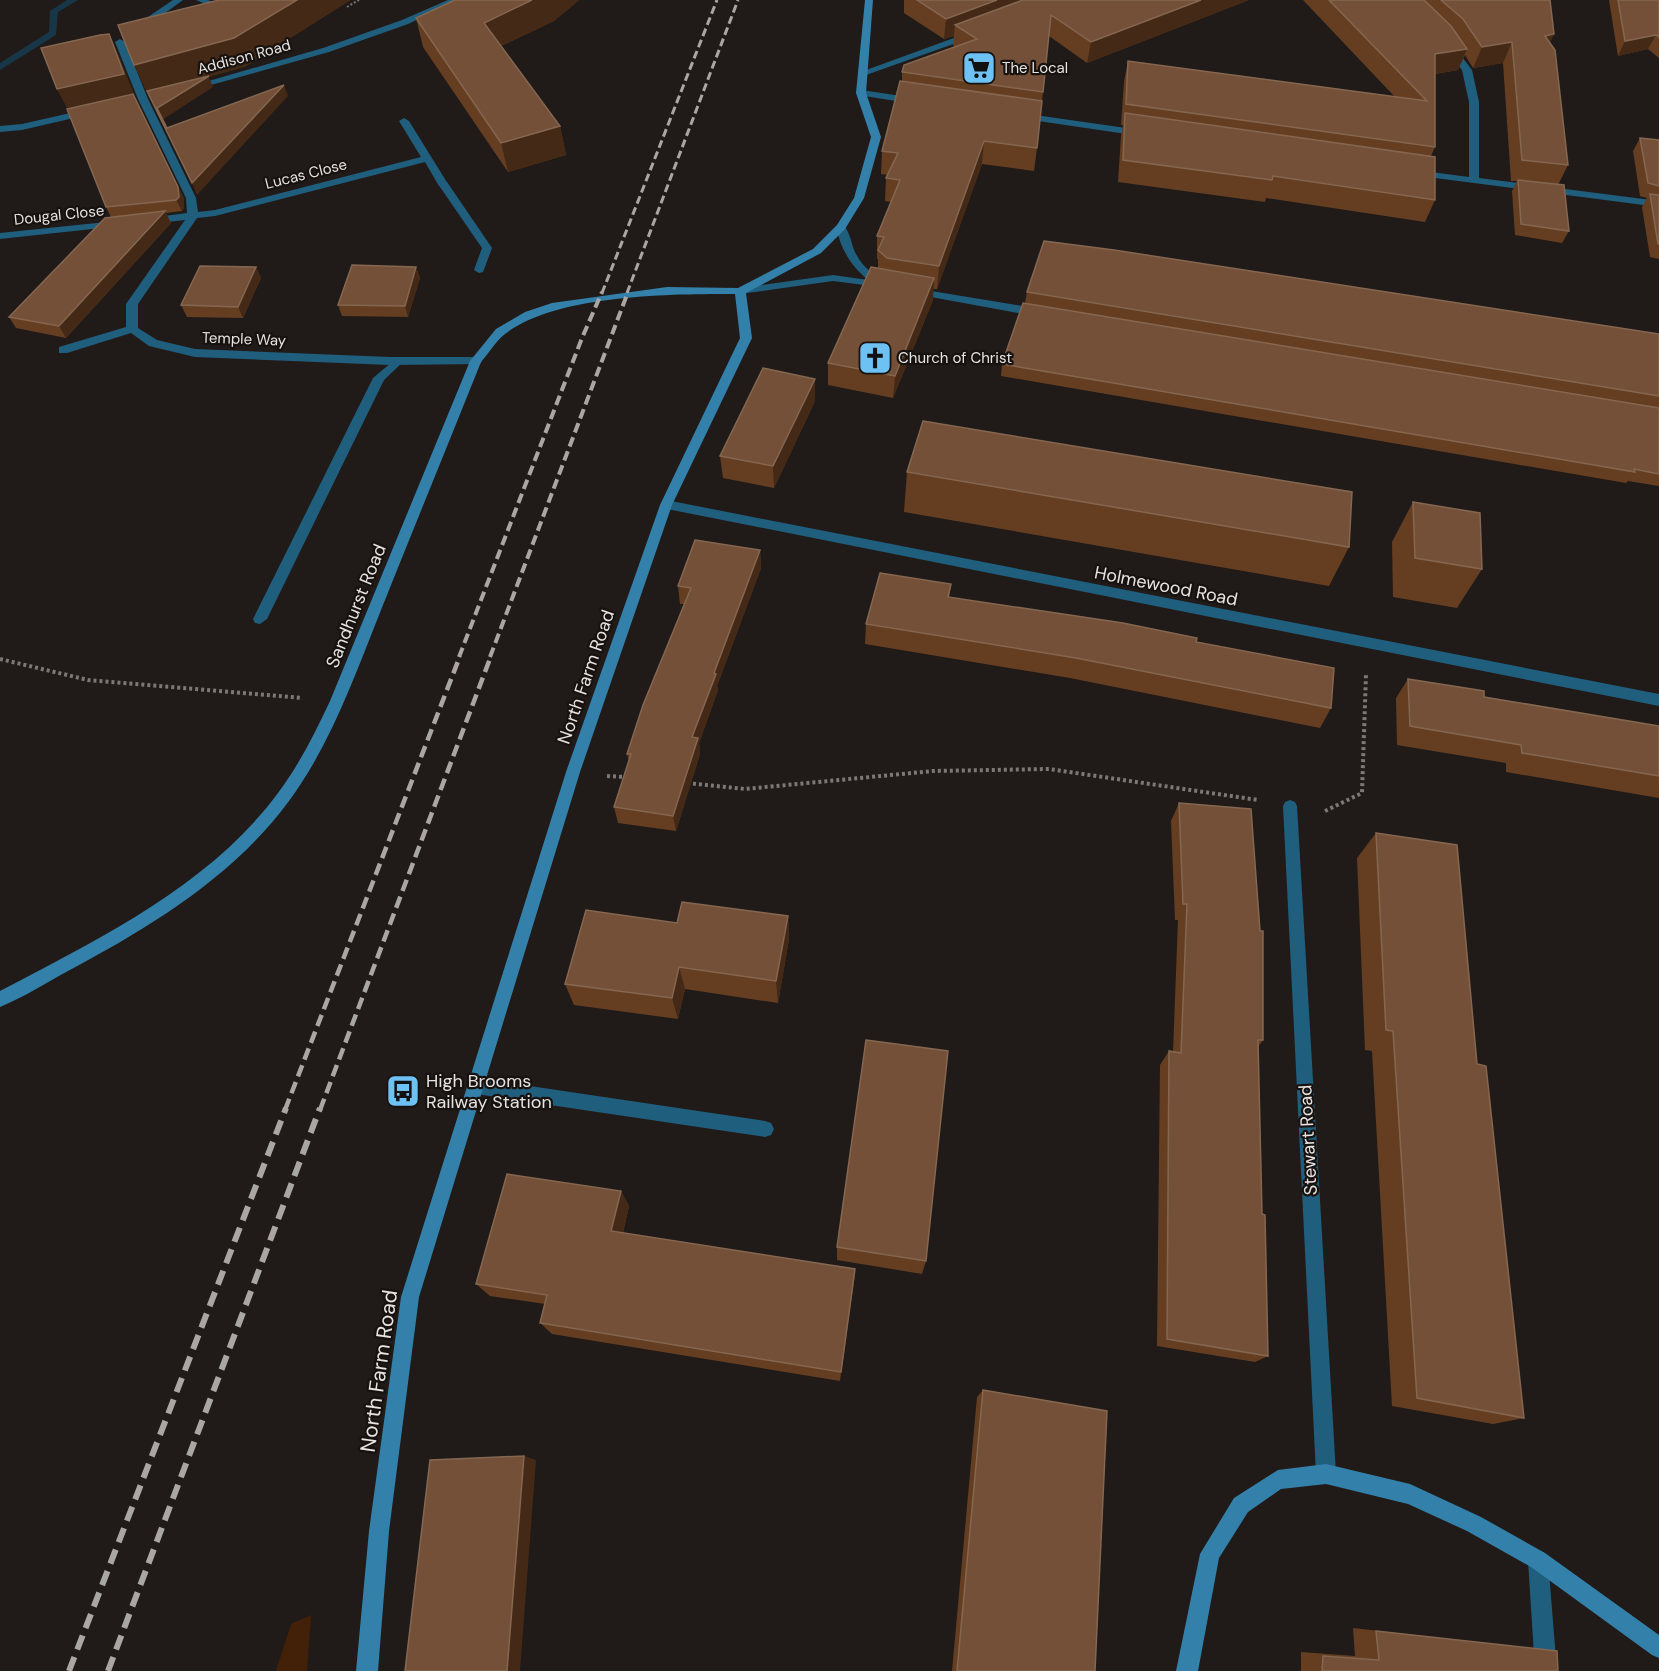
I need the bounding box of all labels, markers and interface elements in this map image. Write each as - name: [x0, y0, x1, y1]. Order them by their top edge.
- street label: Addison Road: [195, 35, 293, 79]
- supermarket icon: The Local: [961, 50, 997, 86]
- place label: The Local: [1002, 58, 1068, 78]
- street label: Lucas Close: [263, 154, 349, 194]
- street label: Dougal Close: [13, 200, 105, 230]
- street label: Temple Way: [202, 328, 287, 350]
- church icon: Church of Christ: [857, 340, 893, 376]
- place label: Church of Christ: [898, 348, 1012, 368]
- street label: Sandhurst Road: [320, 541, 392, 671]
- street label: Holmewood Road: [1092, 560, 1240, 612]
- street label: North Farm Road: [552, 607, 620, 747]
- place label: High Brooms Railway Station: [426, 1069, 552, 1114]
- bus stop icon: High Brooms Railway Station: [385, 1073, 421, 1109]
- street label: Stewart Road: [1293, 1084, 1323, 1196]
- street label: North Farm Road: [354, 1288, 404, 1454]

